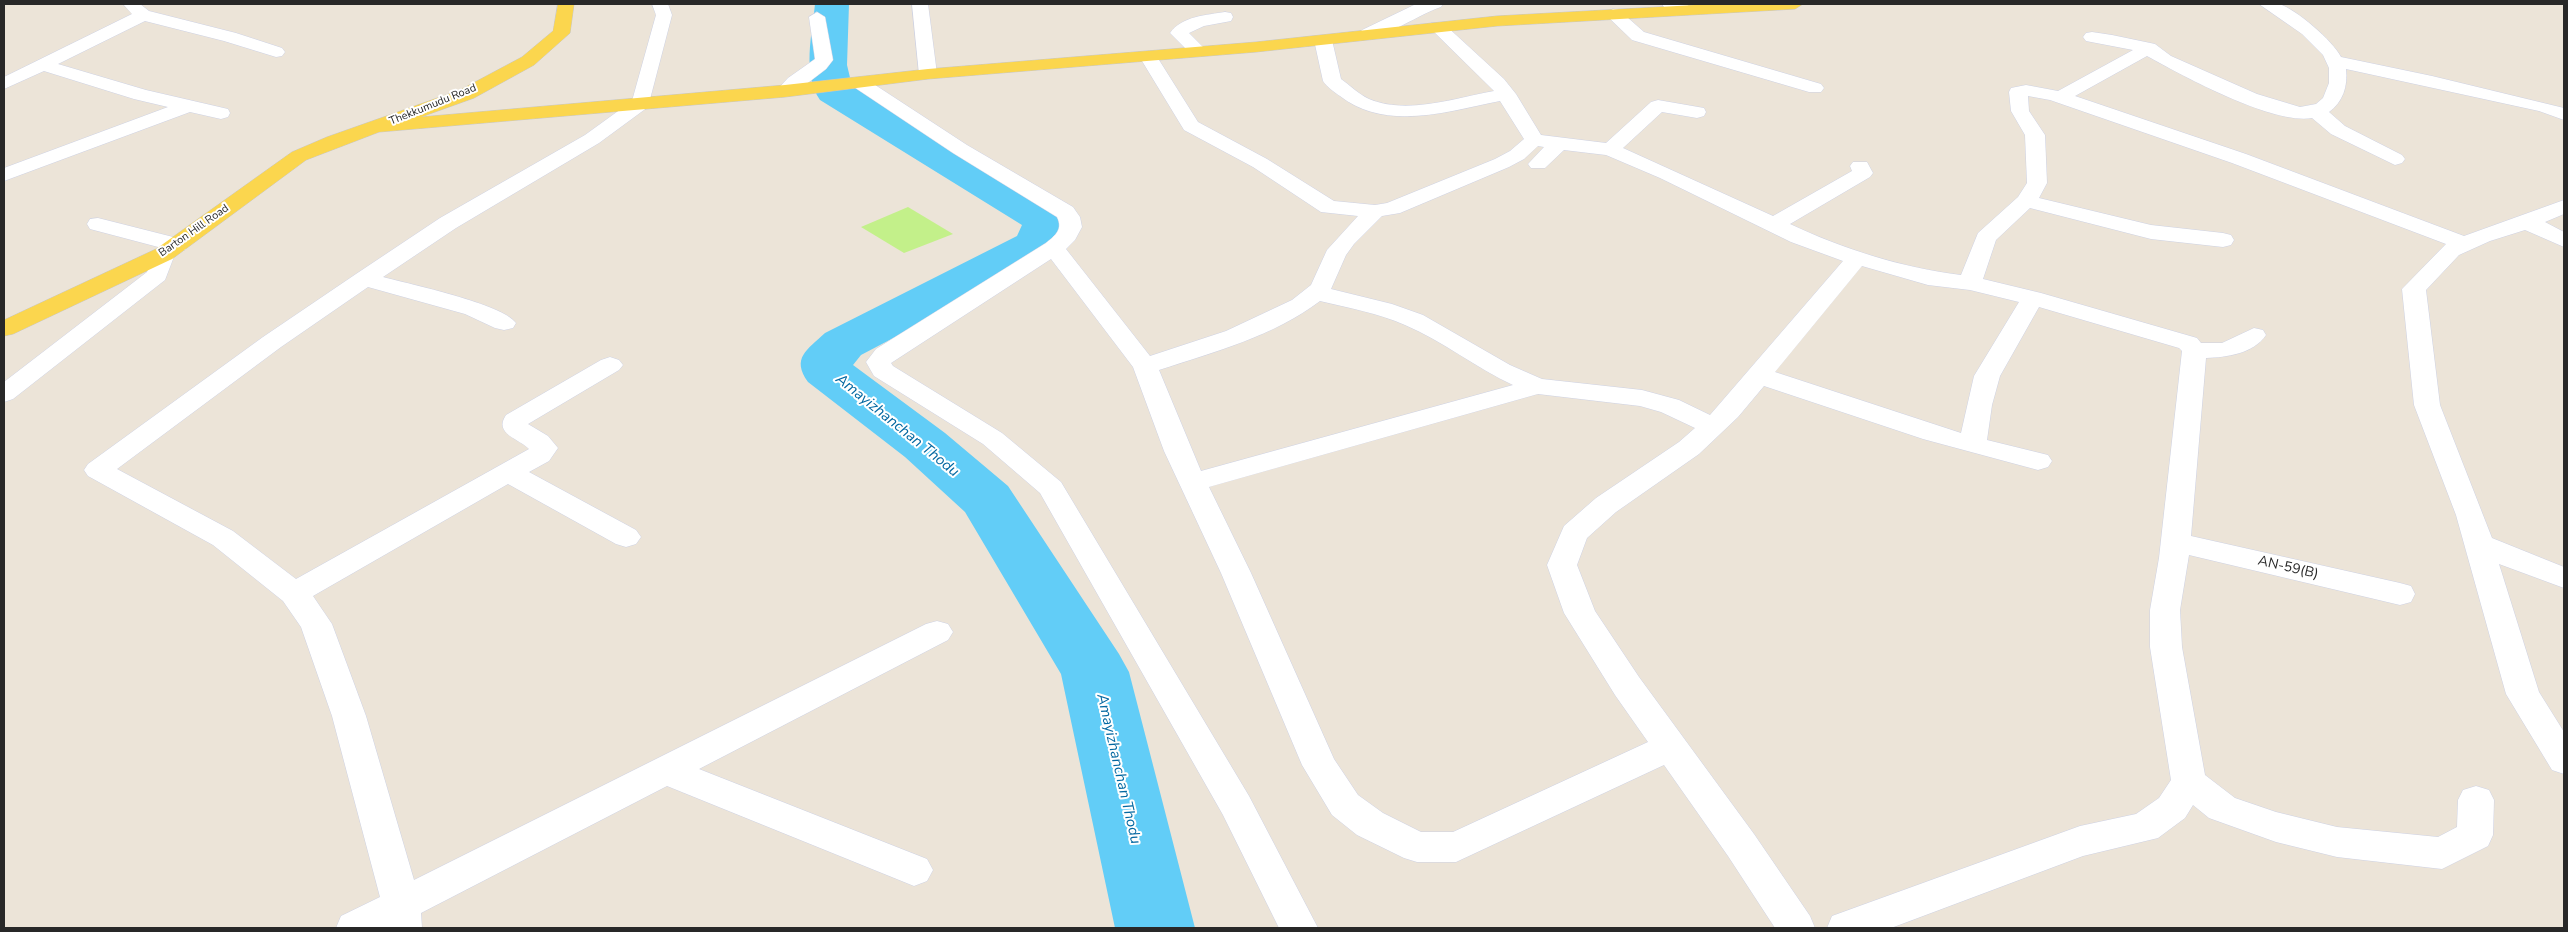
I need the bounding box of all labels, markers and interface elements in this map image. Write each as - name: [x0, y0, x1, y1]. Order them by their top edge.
- street label: Thekkumudu Road: [388, 82, 478, 128]
- street label: Barton Hill Road: [156, 202, 232, 260]
- water label: Amayizhanchan Thodu: [832, 371, 962, 481]
- street label: AN-59(B): [2256, 553, 2320, 583]
- water label: Amayizhanchan Thodu: [1092, 692, 1144, 846]

